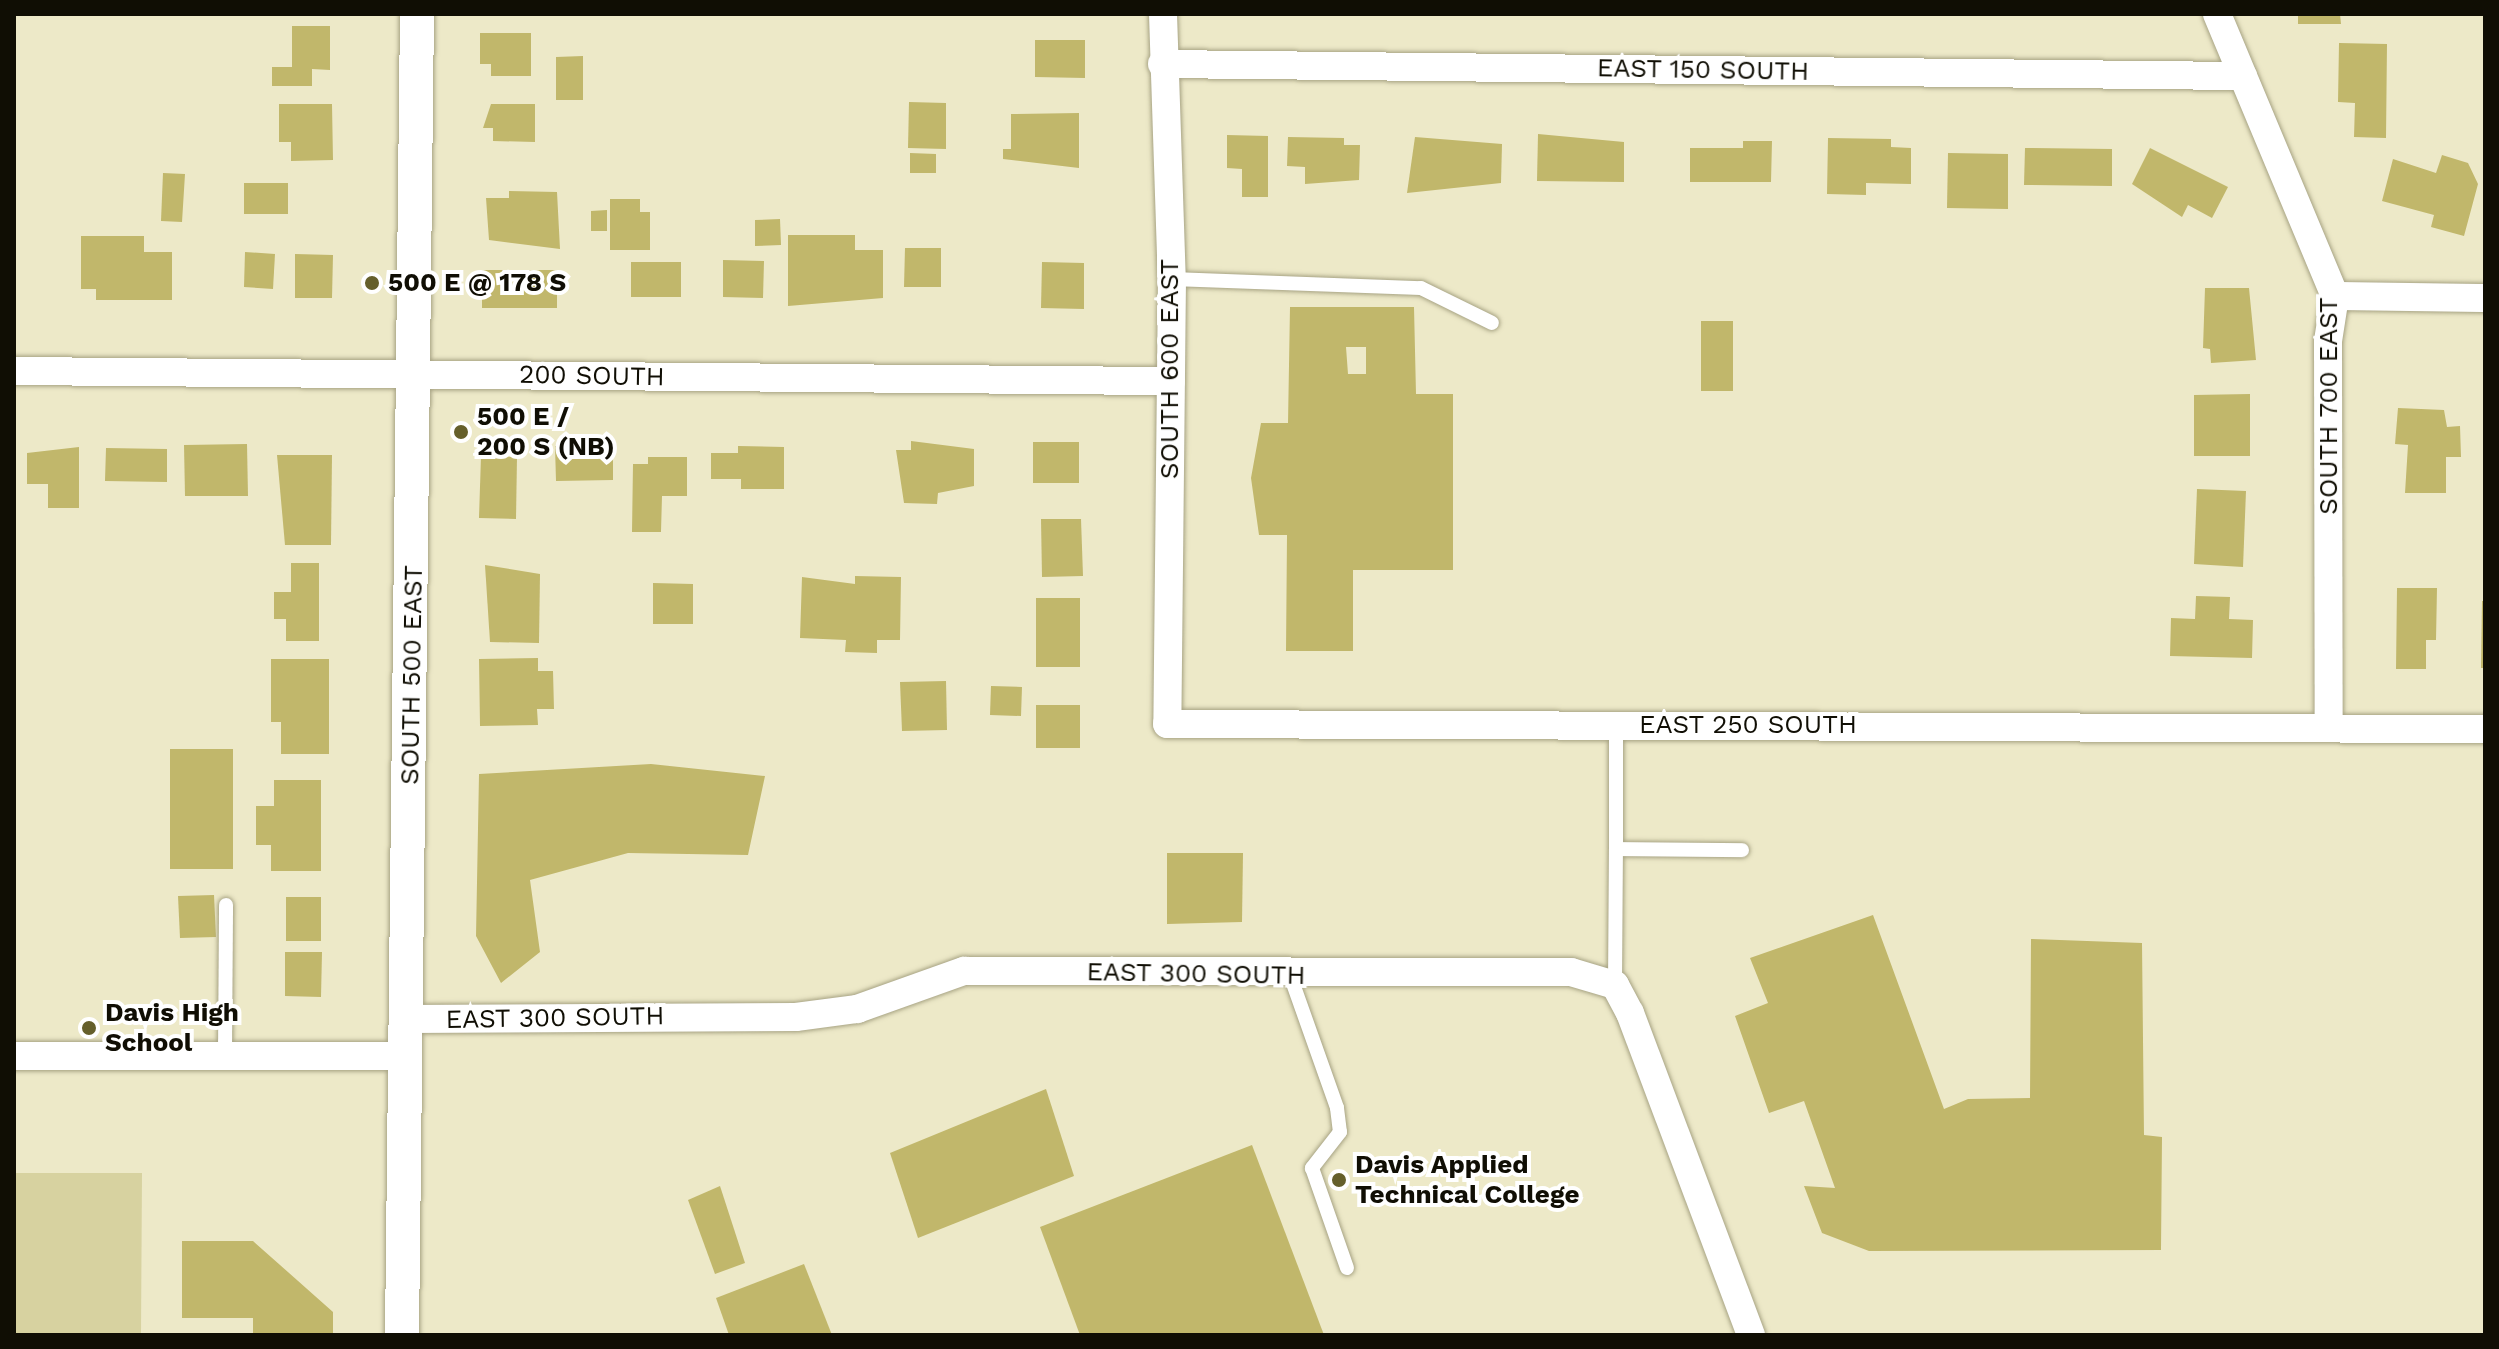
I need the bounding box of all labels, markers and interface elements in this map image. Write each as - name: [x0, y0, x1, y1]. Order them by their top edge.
- street label: EAST 150 SOUTH: [1596, 53, 1810, 87]
- street label: SOUTH 600 EAST: [1154, 259, 1186, 479]
- place label: 500 E @ 178 S: [388, 267, 567, 299]
- marker: 500 E @ 178 S: [363, 274, 381, 292]
- street label: SOUTH 700 EAST: [2313, 297, 2345, 515]
- street label: 200 SOUTH: [519, 359, 665, 393]
- place label: 500 E / 200 S (NB): [477, 401, 615, 462]
- marker: 500 E / 200 S (NB): [452, 423, 470, 441]
- street label: SOUTH 500 EAST: [394, 565, 430, 785]
- street label: EAST 250 SOUTH: [1639, 709, 1857, 741]
- street label: EAST 300 SOUTH: [1086, 956, 1306, 992]
- place label: Davis High School: [105, 997, 239, 1058]
- street label: EAST 300 SOUTH: [445, 1000, 665, 1036]
- marker: Davis High School: [80, 1019, 98, 1037]
- place label: Davis Applied Technical College: [1355, 1149, 1580, 1210]
- marker: Davis Applied Technical College: [1330, 1171, 1348, 1189]

